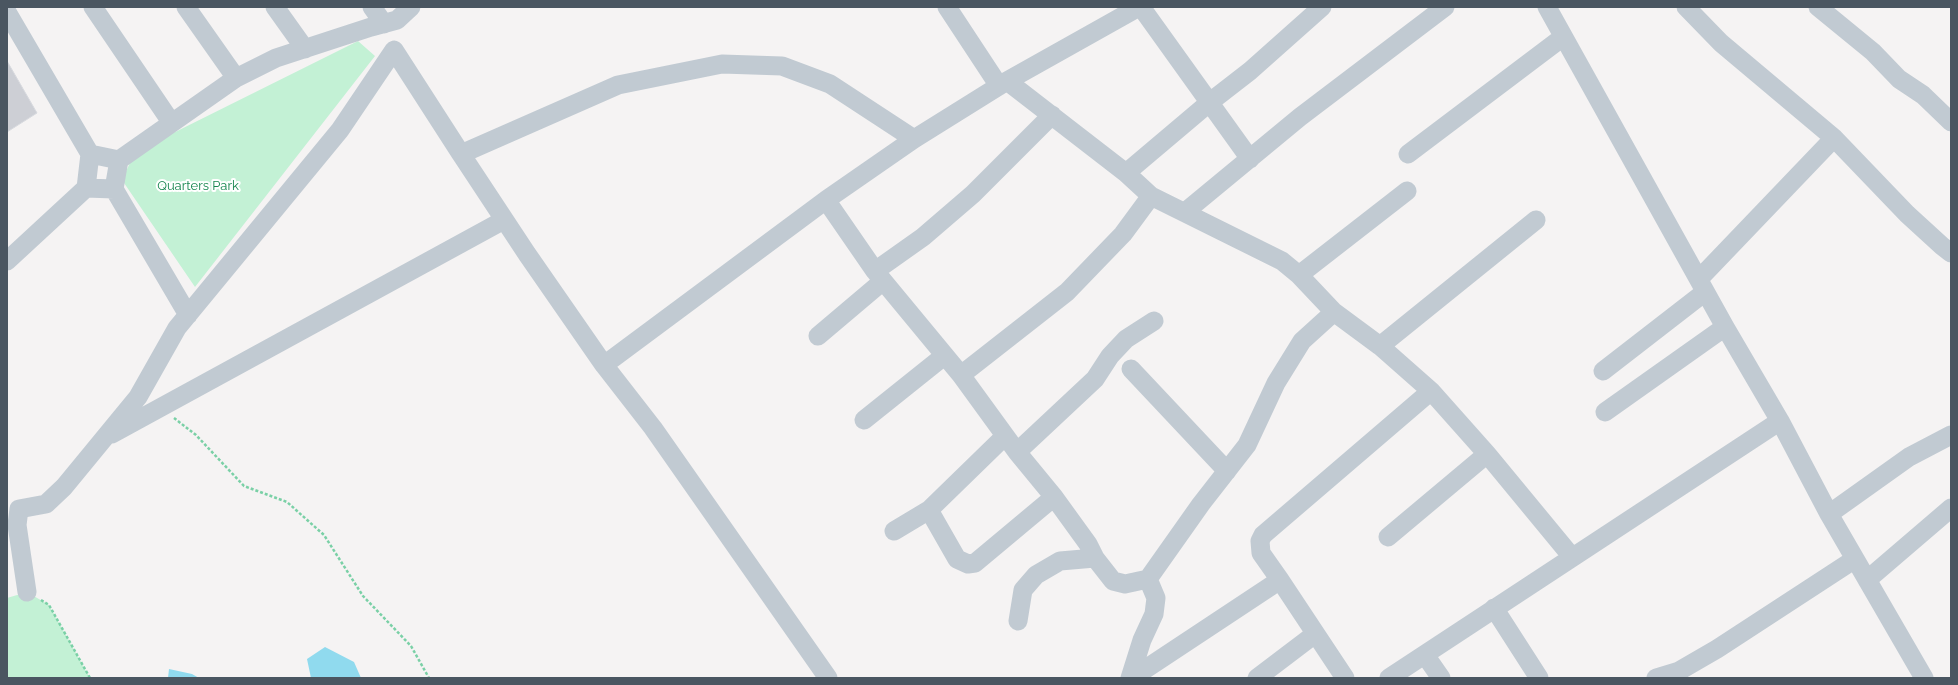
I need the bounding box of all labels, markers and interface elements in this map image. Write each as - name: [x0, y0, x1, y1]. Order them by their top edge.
- park label: Quarters Park: [157, 178, 239, 194]

